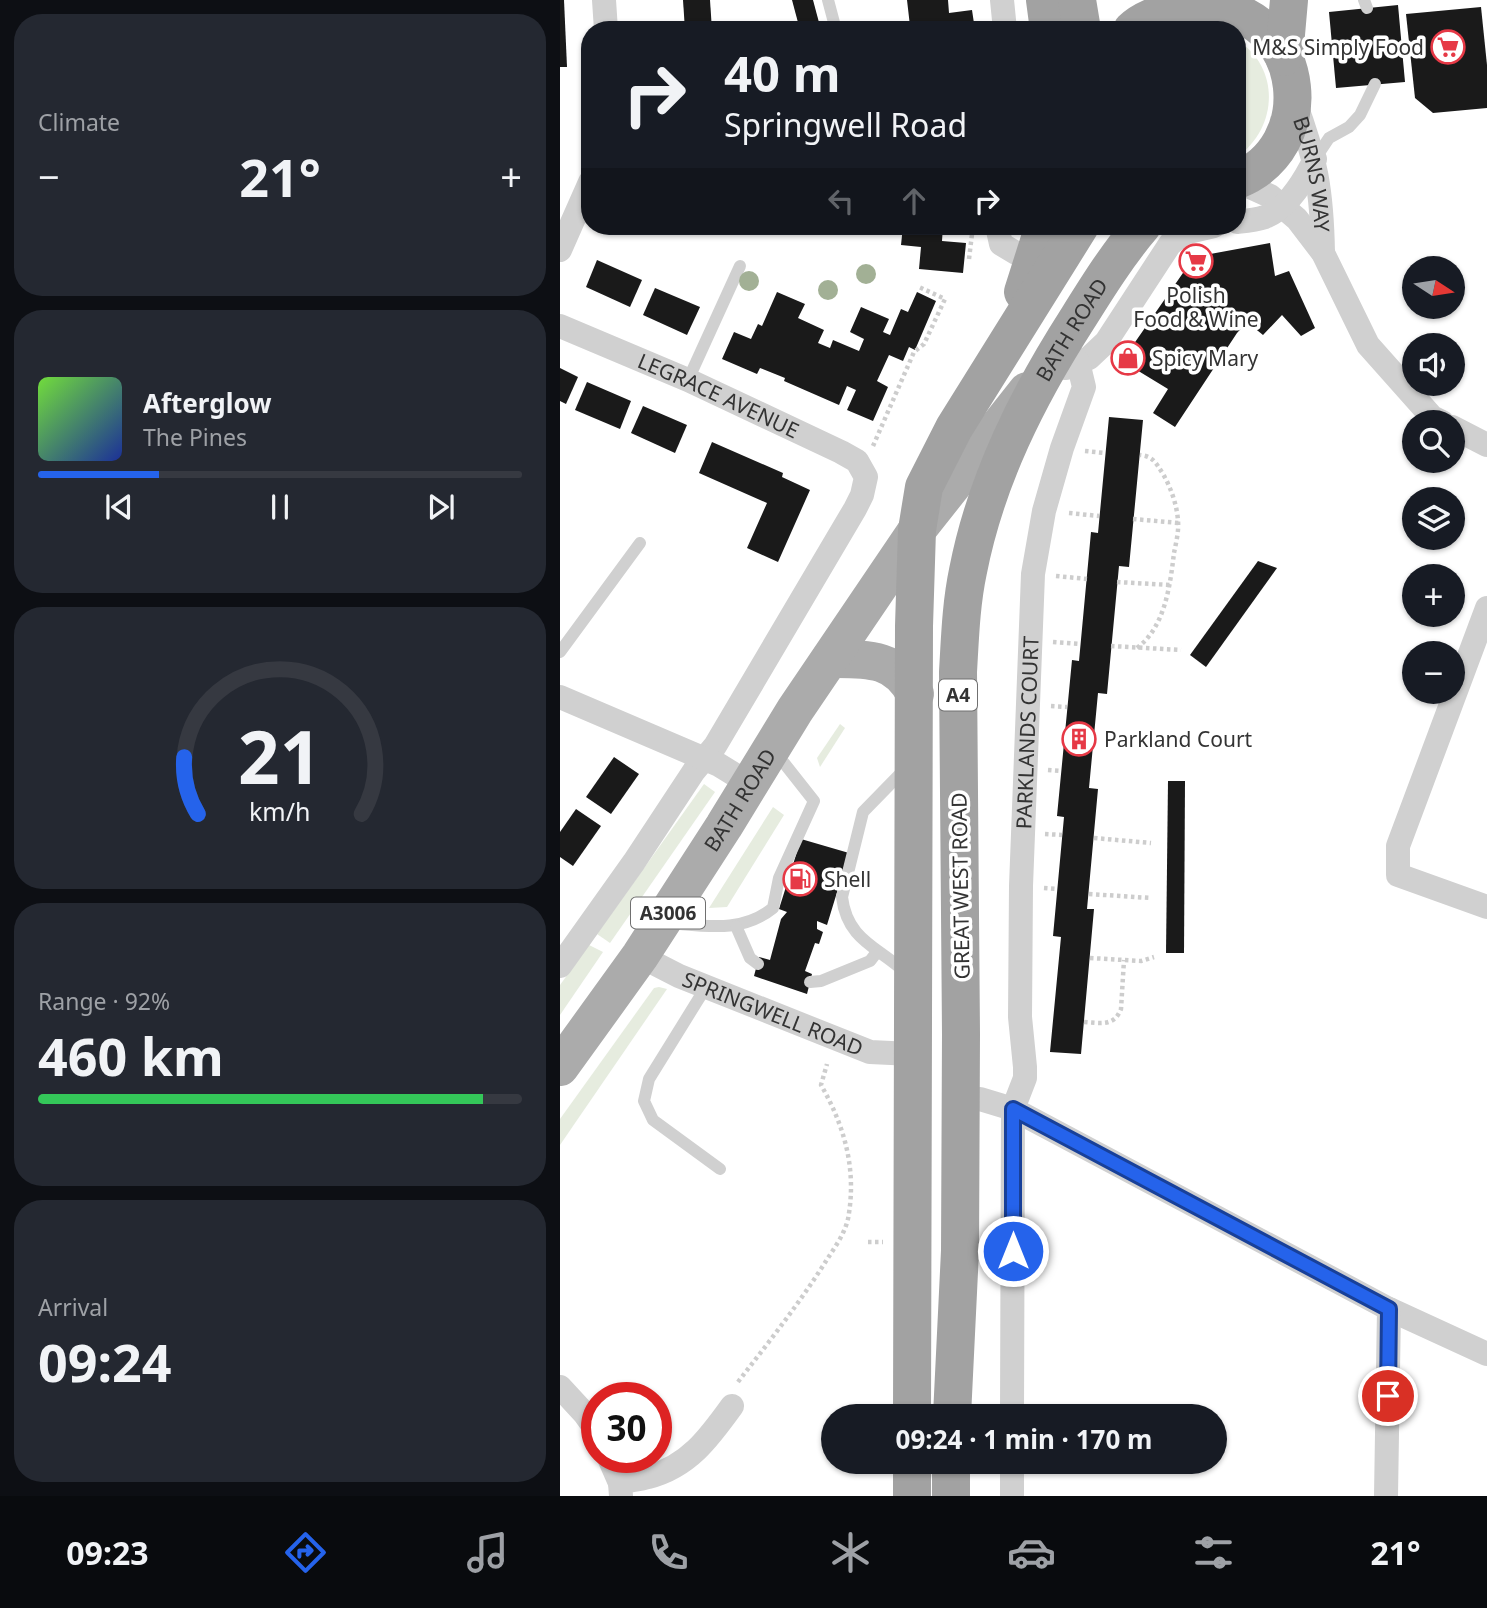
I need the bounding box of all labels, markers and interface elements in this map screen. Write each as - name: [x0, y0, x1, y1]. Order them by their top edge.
- supermarket icon: M&S Simply Food: [1429, 28, 1467, 66]
- place label: M&S Simply Food: [1252, 33, 1424, 61]
- text: 40 m: [724, 40, 841, 106]
- icon: right: [609, 49, 700, 140]
- text: Springwell Road: [724, 103, 967, 146]
- text: Climate: [38, 106, 120, 138]
- street label: BURNS WAY: [1287, 113, 1336, 233]
- text: 21°: [239, 141, 321, 212]
- text: −: [38, 150, 60, 202]
- text: +: [500, 150, 522, 202]
- icon: left: [822, 182, 860, 220]
- icon: ahead: [895, 182, 933, 220]
- icon: right: [968, 182, 1006, 220]
- supermarket icon: Polish Food & Wine: [1177, 242, 1215, 280]
- north arrow: [1402, 256, 1465, 318]
- map controls: [1402, 256, 1465, 704]
- street label: BATH ROAD: [1029, 273, 1114, 386]
- place label: Polish Food & Wine: [1133, 281, 1259, 333]
- button: sound: [1402, 333, 1465, 396]
- shop icon: Spicy Mary: [1109, 339, 1147, 377]
- place label: Spicy Mary: [1152, 344, 1259, 372]
- street label: LEGRACE AVENUE: [634, 346, 804, 444]
- text: Afterglow: [143, 385, 271, 421]
- button: search: [1402, 410, 1465, 473]
- text: The Pines: [143, 421, 247, 453]
- button: layers: [1402, 487, 1465, 550]
- icon: previous: [100, 488, 138, 526]
- icon: pause: [261, 488, 299, 526]
- icon: next: [422, 488, 460, 526]
- button: +: [1402, 564, 1465, 627]
- street label: PARKLANDS COURT: [1009, 635, 1045, 830]
- button: −: [1402, 641, 1465, 704]
- road number: A4: [939, 680, 977, 710]
- text: 21: [238, 706, 322, 805]
- building icon: Parkland Court: [1060, 720, 1098, 758]
- place label: Parkland Court: [1104, 725, 1253, 753]
- street label: BATH ROAD: [697, 743, 782, 857]
- street label: GREAT WEST ROAD: [944, 792, 976, 980]
- text: km/h: [249, 794, 311, 828]
- fuel station icon: Shell: [781, 860, 819, 898]
- place label: Shell: [824, 865, 871, 893]
- road number: A3006: [631, 897, 705, 928]
- street label: SPRINGWELL ROAD: [679, 965, 867, 1062]
- text: Range · 92%: [38, 985, 170, 1017]
- text: 460 km: [38, 1020, 224, 1091]
- position arrow: [976, 1214, 1050, 1288]
- text: Arrival: [38, 1291, 108, 1323]
- text: 09:24: [38, 1326, 172, 1397]
- pin: [1358, 1366, 1418, 1426]
- icon: arrive: [1369, 1377, 1407, 1415]
- speed limit sign: 30: [581, 1382, 672, 1473]
- text: 09:24 · 1 min · 170 m: [896, 1421, 1152, 1457]
- icon: directions: [281, 1528, 330, 1577]
- icon: music: [463, 1528, 512, 1577]
- icon: phone: [644, 1528, 693, 1577]
- icon: climate: [826, 1528, 875, 1577]
- icon: car: [1007, 1528, 1056, 1577]
- icon: filters: [1189, 1528, 1238, 1577]
- text: 09:23: [66, 1531, 149, 1574]
- text: 21°: [1370, 1531, 1421, 1574]

